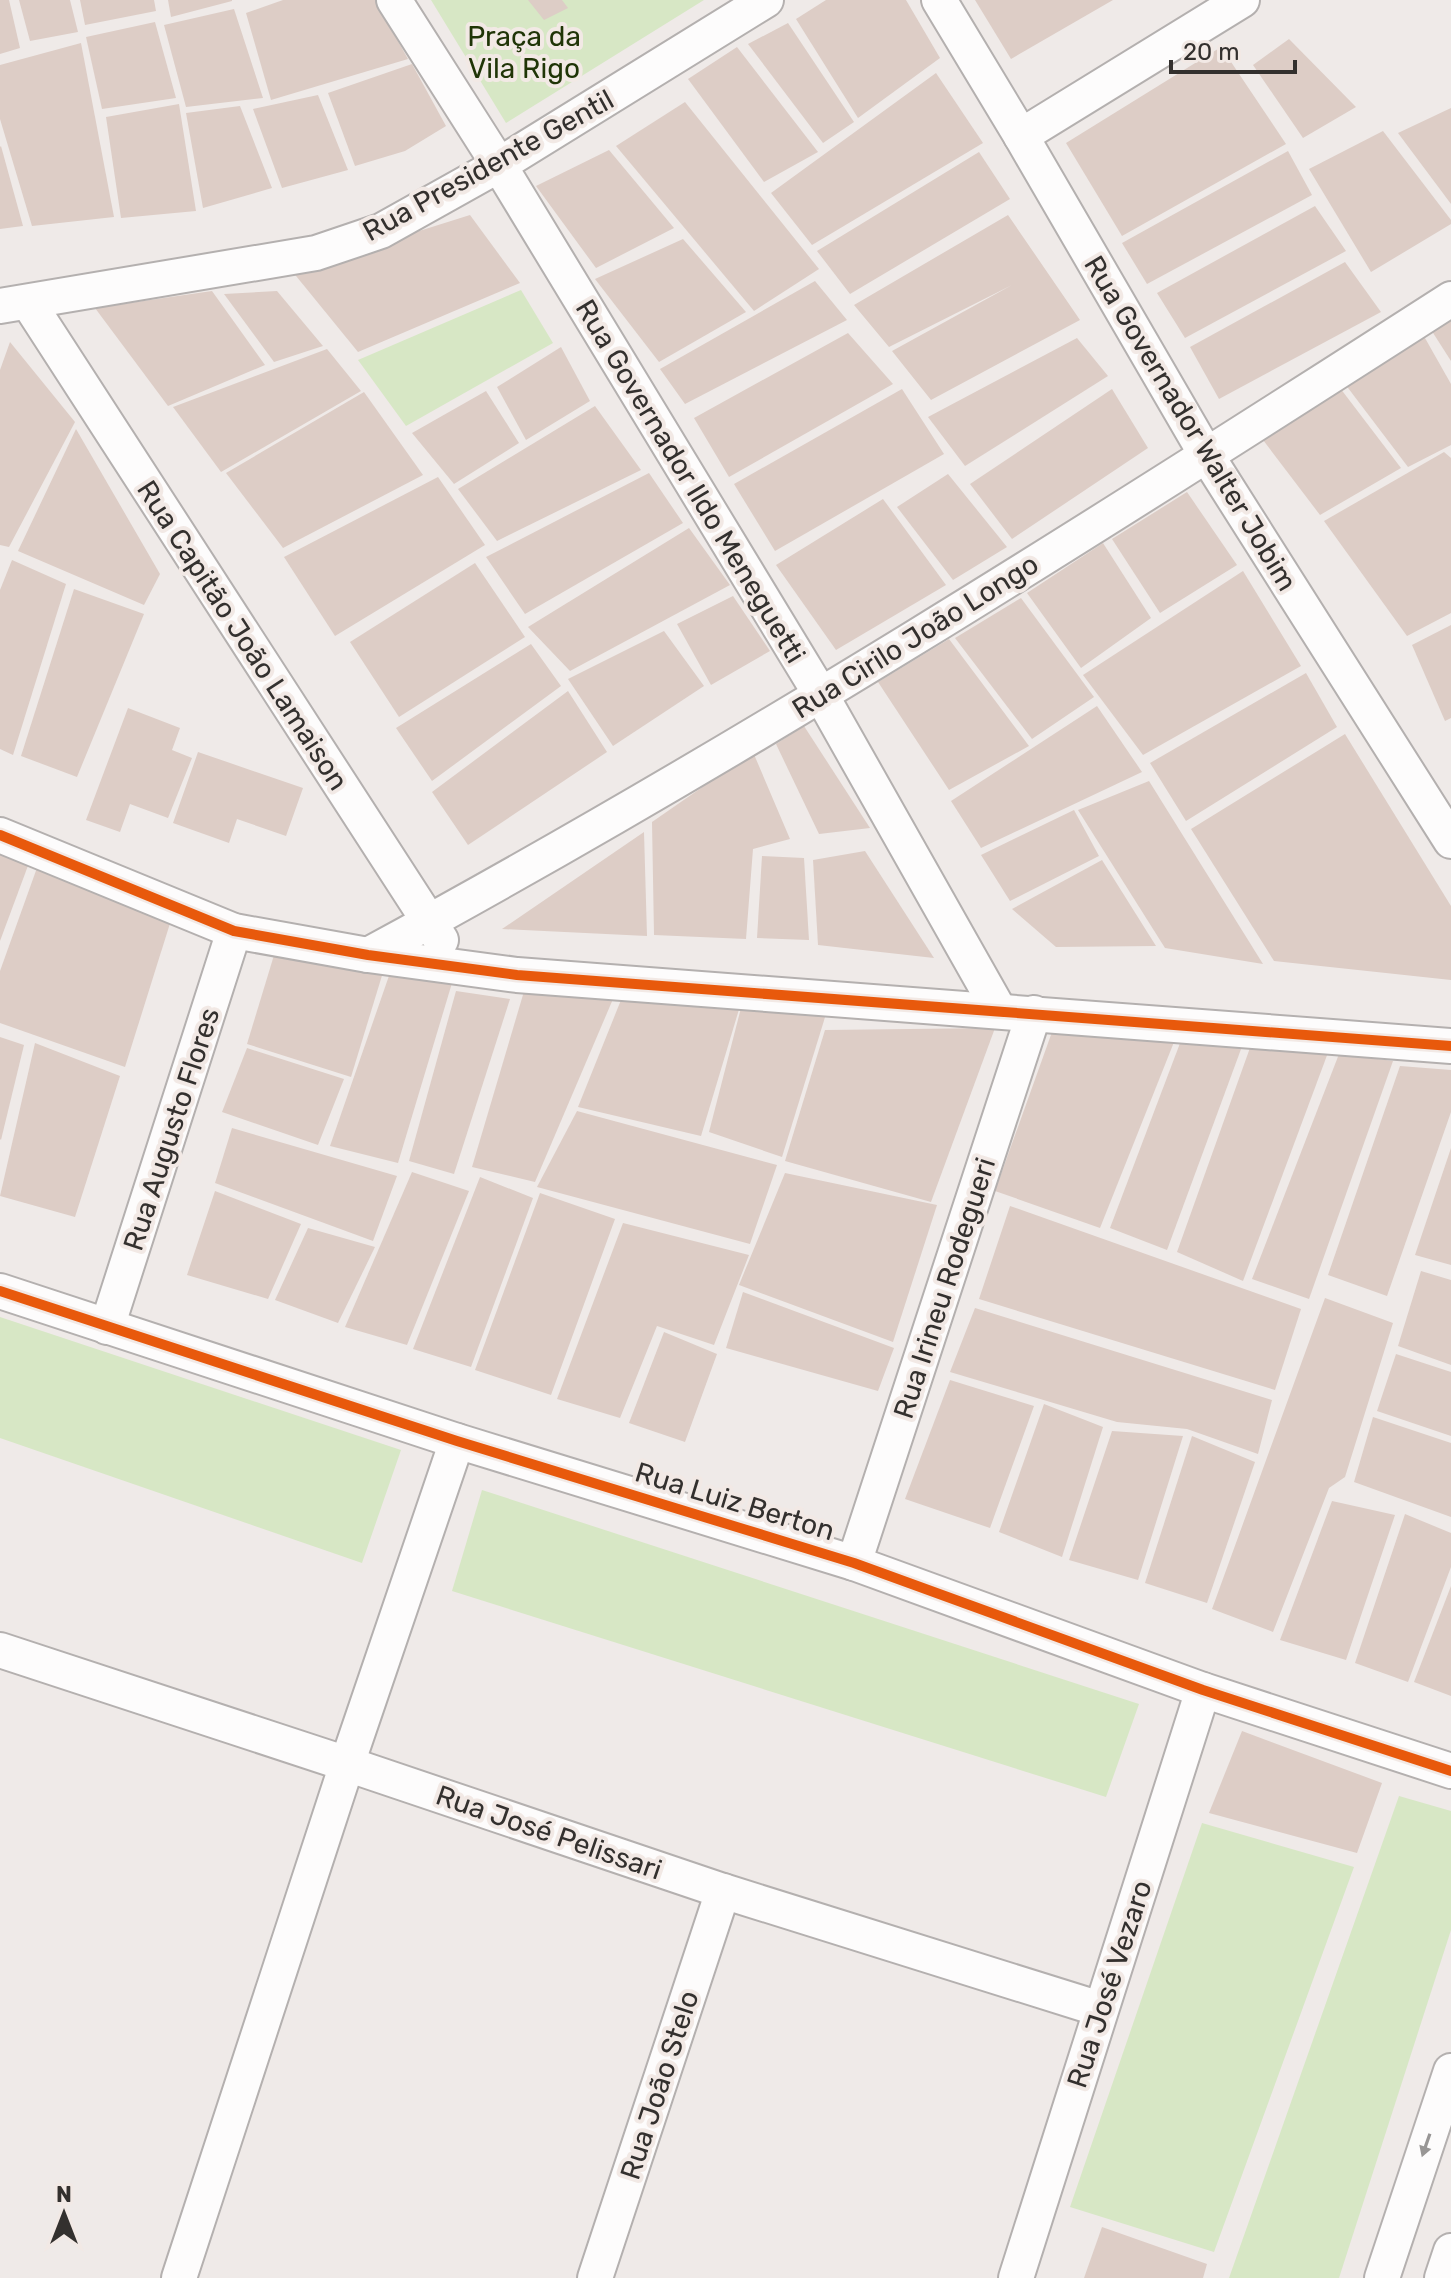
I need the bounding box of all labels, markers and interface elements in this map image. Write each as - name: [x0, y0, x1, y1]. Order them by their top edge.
- park label: Praça da Vila Rigo: [467, 20, 581, 85]
- scale bar: [1171, 24, 1295, 74]
- text: 20 m: [1183, 38, 1240, 66]
- street label: Rua Presidente Gentil: [357, 83, 619, 248]
- street label: Rua Governador Walter Jobim: [1077, 250, 1304, 597]
- street label: Rua Governador Ildo Meneguetti: [569, 294, 812, 669]
- street label: Rua Capitão João Lamaison: [130, 474, 355, 796]
- street label: Rua Cirilo João Longo: [786, 547, 1044, 726]
- street label: Rua Augusto Flores: [117, 1004, 226, 1255]
- street label: Rua Irineu Rodegueri: [887, 1154, 1002, 1423]
- street label: Rua Luiz Berton: [631, 1456, 838, 1547]
- street label: Rua José Pelissari: [432, 1778, 666, 1887]
- street label: Rua José Vezaro: [1060, 1876, 1159, 2092]
- street label: Rua João Stelo: [613, 1987, 706, 2184]
- one-way arrow: [1420, 2134, 1432, 2158]
- north arrow: [24, 2174, 104, 2254]
- text: N: [56, 2181, 72, 2208]

